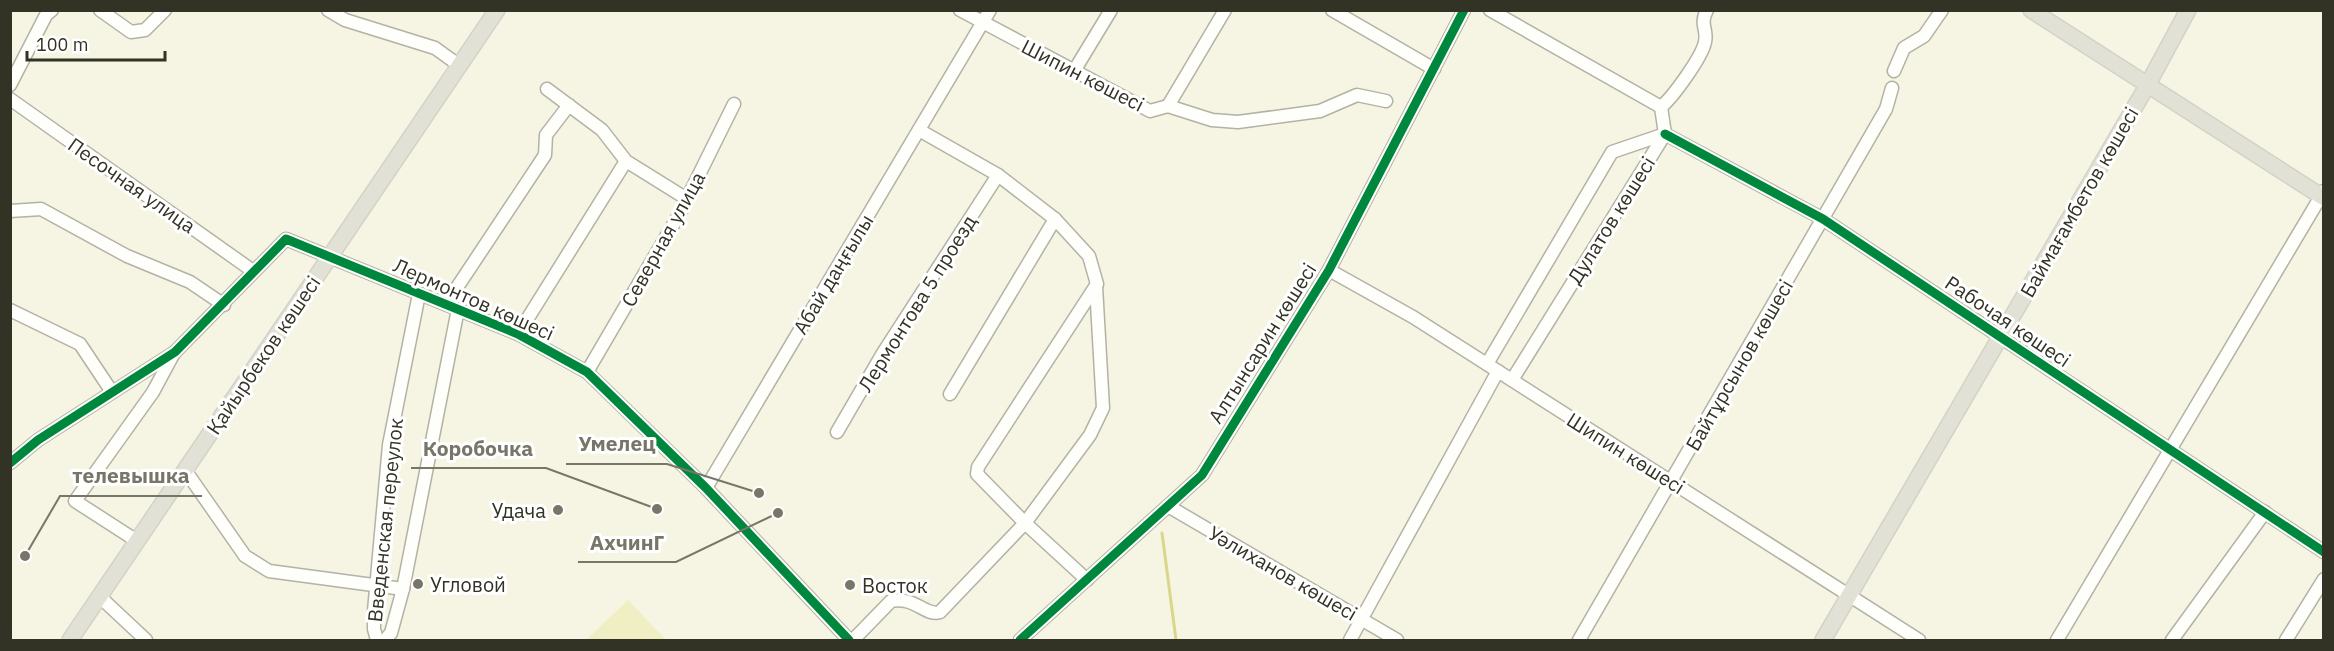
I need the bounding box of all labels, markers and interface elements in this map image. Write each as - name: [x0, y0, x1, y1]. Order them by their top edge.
- scale bar: [27, 24, 165, 62]
- street label: Шипин көшесі: [1017, 32, 1149, 118]
- text: 100 m: [36, 33, 88, 56]
- street label: Баймағамбетов көшесі: [2013, 102, 2145, 302]
- street label: Песочная улица: [63, 131, 201, 239]
- street label: Дулатов көшесі: [1561, 151, 1661, 289]
- street label: Северная улица: [615, 166, 711, 311]
- street label: Абай даңғылы: [787, 209, 879, 339]
- street label: Лермонтова 5 проезд: [852, 209, 983, 397]
- street label: Лермонтов көшесі: [389, 251, 559, 347]
- street label: Алтынсарин көшесі: [1202, 258, 1322, 428]
- street label: Рабочая көшесі: [1940, 269, 2076, 373]
- street label: Қайырбеков көшесі: [200, 270, 326, 440]
- street label: Байтұрсынов көшесі: [1679, 274, 1799, 456]
- street label: Шипин көшесі: [1562, 406, 1690, 500]
- street label: Введенская переулок: [361, 417, 409, 623]
- callout: Умелец: [566, 425, 667, 464]
- callout: Коробочка: [411, 429, 546, 468]
- text: Умелец: [578, 429, 656, 457]
- text: Коробочка: [423, 434, 533, 462]
- callout: телевышка: [60, 457, 202, 496]
- text: телевышка: [72, 461, 190, 489]
- place label: Удача: [492, 497, 546, 524]
- marker: Удача: [551, 503, 565, 517]
- street label: Уәлиханов көшесі: [1204, 519, 1362, 627]
- callout: АхчинГ: [578, 523, 676, 562]
- text: АхчинГ: [590, 528, 665, 556]
- place label: Угловой: [430, 571, 506, 598]
- place label: Восток: [862, 572, 928, 599]
- marker: Угловой: [411, 577, 425, 591]
- marker: Восток: [843, 578, 857, 592]

